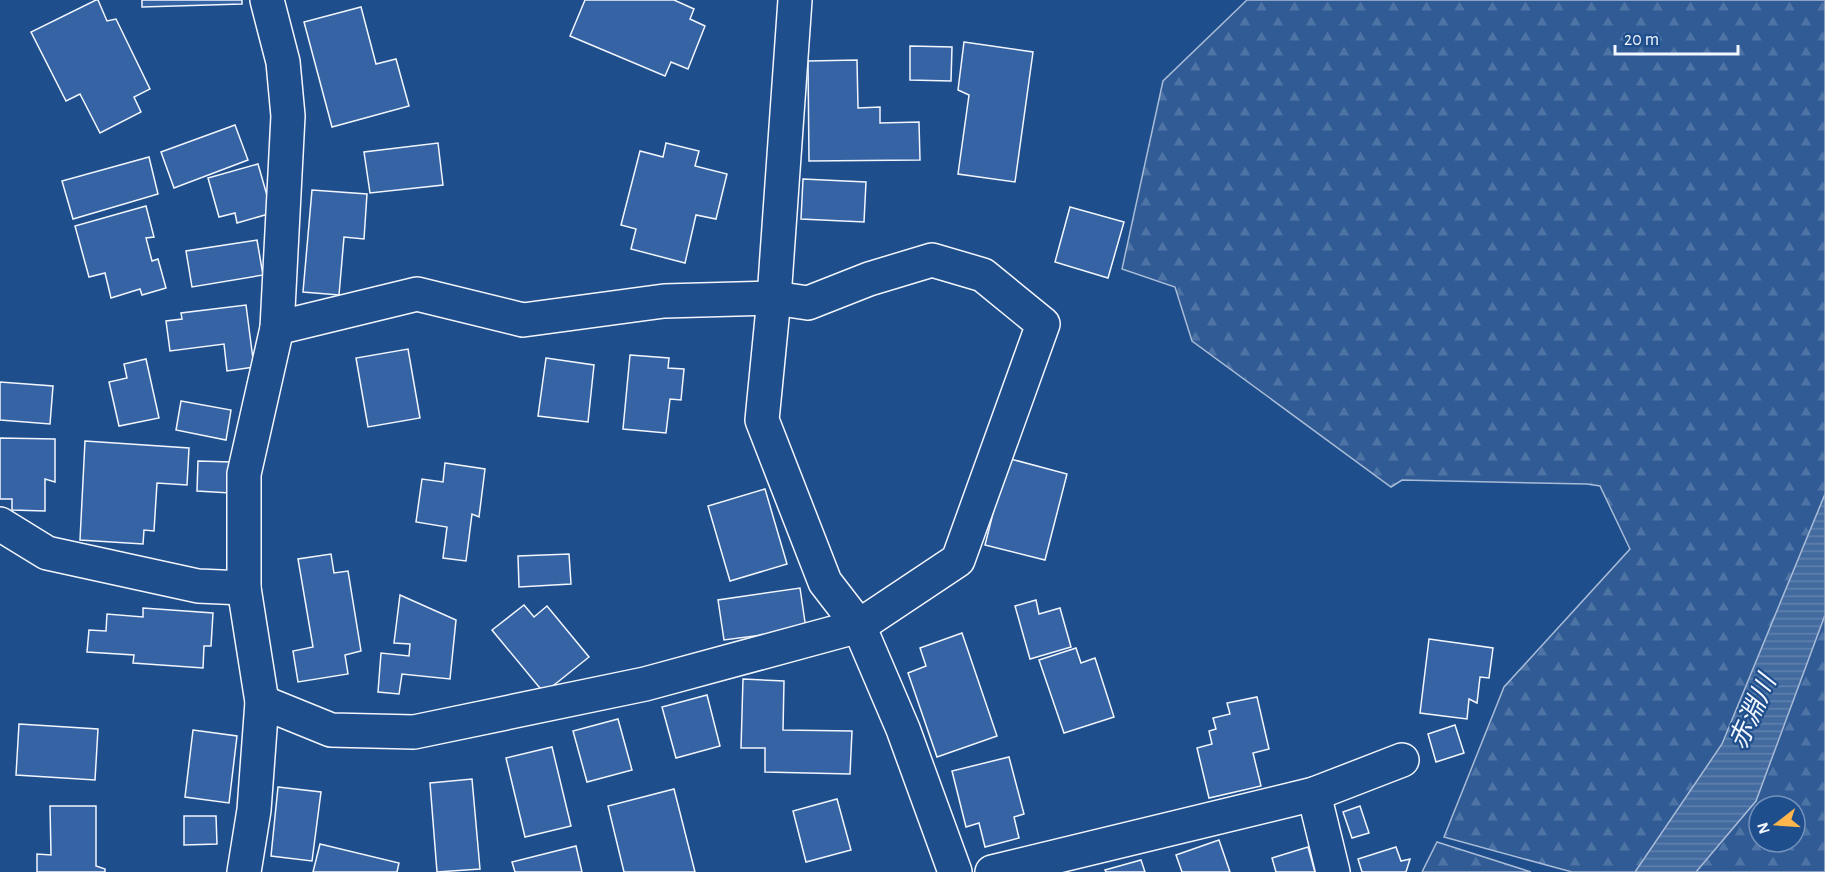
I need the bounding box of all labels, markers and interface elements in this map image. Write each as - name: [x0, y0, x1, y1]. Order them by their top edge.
- scale bar: [1615, 18, 1738, 56]
- text: 20 m: [1624, 31, 1659, 49]
- water label: 赤淵川: [1724, 668, 1782, 753]
- north arrow: [1747, 794, 1807, 854]
- text: N: [1754, 820, 1773, 836]

